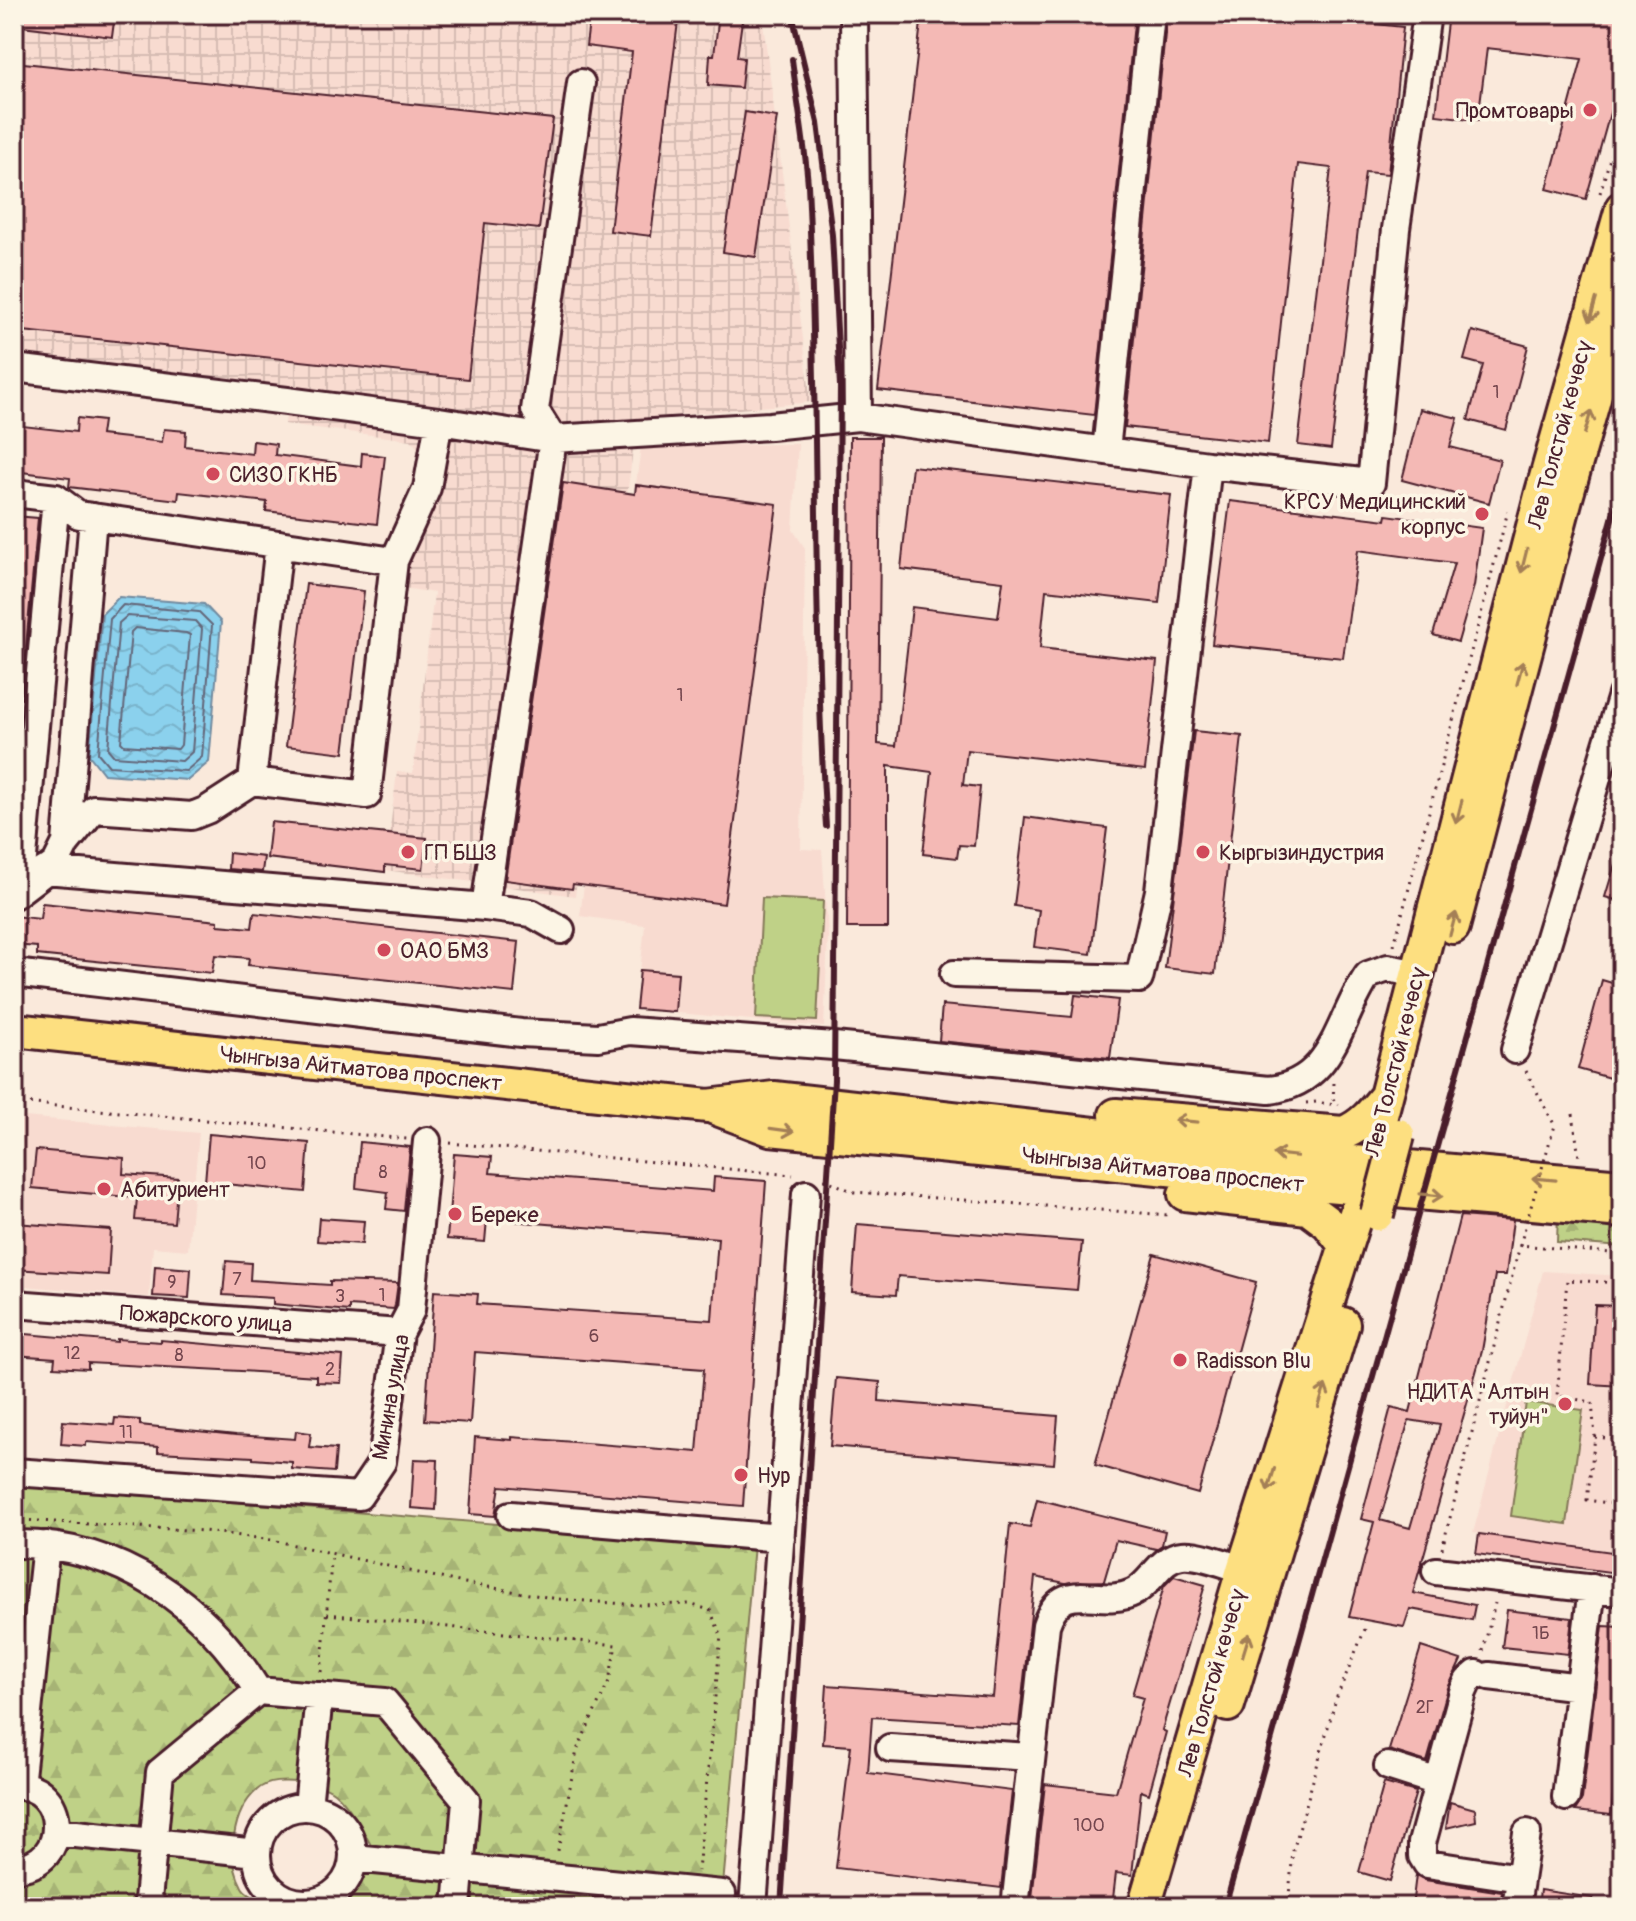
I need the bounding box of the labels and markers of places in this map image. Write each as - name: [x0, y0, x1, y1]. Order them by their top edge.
- place label: Промтовары: [1456, 97, 1574, 125]
- marker: Промтовары: [1581, 101, 1599, 119]
- place label: СИЗО ГКНБ: [229, 461, 338, 489]
- marker: СИЗО ГКНБ: [204, 465, 222, 483]
- place label: КРСУ Медицинский корпус: [1284, 488, 1466, 541]
- marker: КРСУ Медицинский корпус: [1473, 505, 1491, 523]
- place label: ГП БШЗ: [424, 839, 497, 867]
- place label: Кыргызиндустрия: [1219, 839, 1384, 867]
- marker: ГП БШЗ: [399, 843, 417, 861]
- marker: Кыргызиндустрия: [1194, 843, 1212, 861]
- place label: ОАО БМЗ: [400, 937, 489, 965]
- marker: ОАО БМЗ: [375, 941, 393, 959]
- place label: Абитуриент: [120, 1176, 230, 1204]
- marker: Абитуриент: [95, 1180, 113, 1198]
- place label: Береке: [471, 1201, 539, 1229]
- marker: Береке: [446, 1205, 464, 1223]
- place label: Radisson Blu: [1196, 1347, 1311, 1375]
- marker: Radisson Blu: [1171, 1351, 1189, 1369]
- place label: НДИТА "Алтын туйун": [1406, 1378, 1549, 1431]
- marker: НДИТА "Алтын туйун": [1556, 1395, 1574, 1413]
- place label: Нур: [757, 1462, 791, 1490]
- marker: Нур: [732, 1466, 750, 1484]

